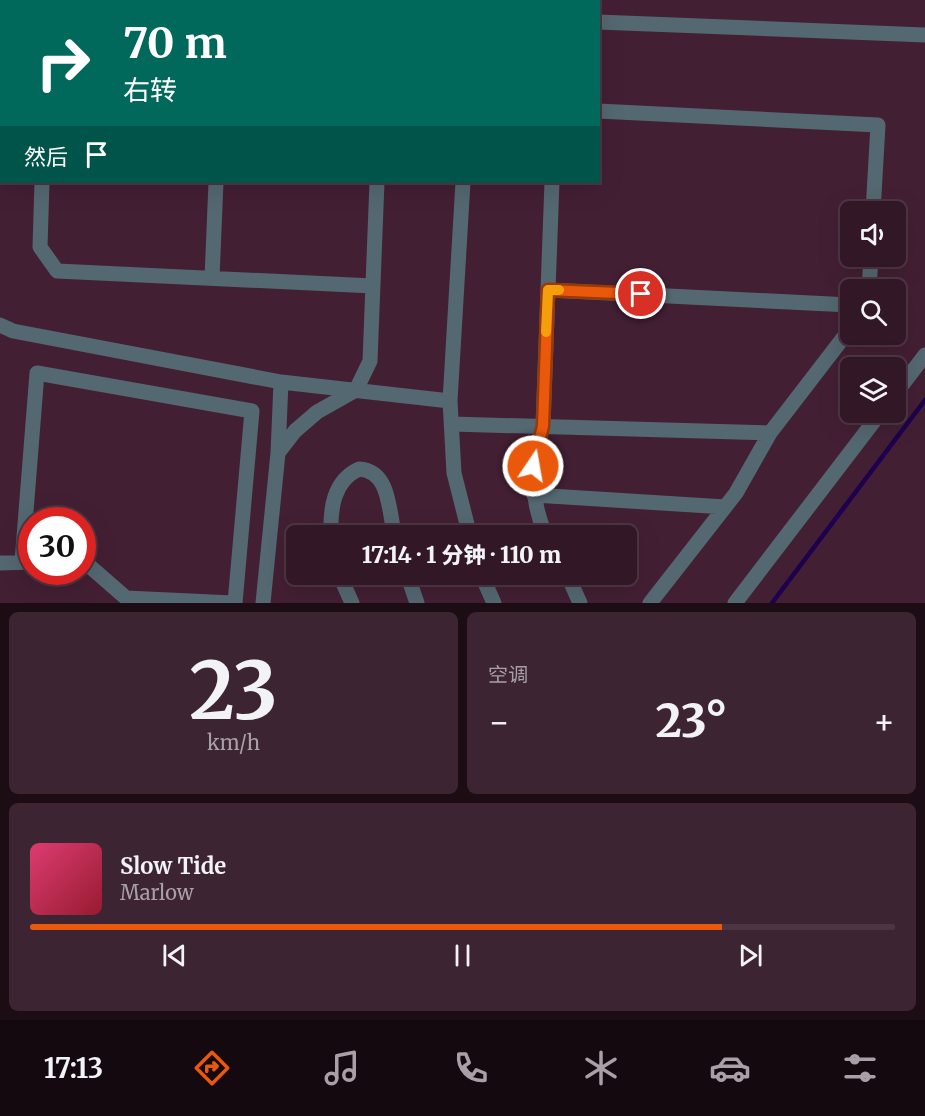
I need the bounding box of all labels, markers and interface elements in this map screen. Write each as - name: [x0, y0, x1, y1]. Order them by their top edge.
- text: 70 m: [123, 17, 227, 69]
- icon: right: [24, 24, 102, 102]
- text: 右转: [123, 73, 177, 107]
- icon: arrive: [80, 138, 113, 171]
- text: 然后: [24, 143, 68, 171]
- map controls: [840, 201, 906, 423]
- button: sound: [840, 201, 906, 267]
- pin: [615, 268, 666, 319]
- icon: arrive: [624, 277, 657, 310]
- button: search: [840, 279, 906, 345]
- button: layers: [840, 357, 906, 423]
- position arrow: [501, 434, 565, 498]
- speed limit sign: 30: [18, 507, 96, 585]
- text: 17:14 · 1 分钟 · 110 m: [362, 541, 561, 569]
- text: 23: [189, 642, 278, 740]
- text: 空调: [488, 662, 528, 687]
- text: 23°: [656, 693, 727, 749]
- text: −: [488, 702, 510, 743]
- text: +: [873, 702, 895, 743]
- text: km/h: [207, 730, 260, 755]
- text: Slow Tide: [120, 852, 226, 880]
- text: Marlow: [120, 880, 194, 905]
- icon: previous: [158, 939, 191, 972]
- icon: pause: [446, 939, 479, 972]
- icon: next: [734, 939, 767, 972]
- icon: directions: [191, 1047, 233, 1089]
- icon: music: [321, 1047, 363, 1089]
- icon: phone: [450, 1047, 492, 1089]
- icon: climate: [580, 1047, 622, 1089]
- icon: car: [709, 1047, 751, 1089]
- icon: filters: [839, 1047, 881, 1089]
- text: 17:13: [44, 1051, 103, 1085]

